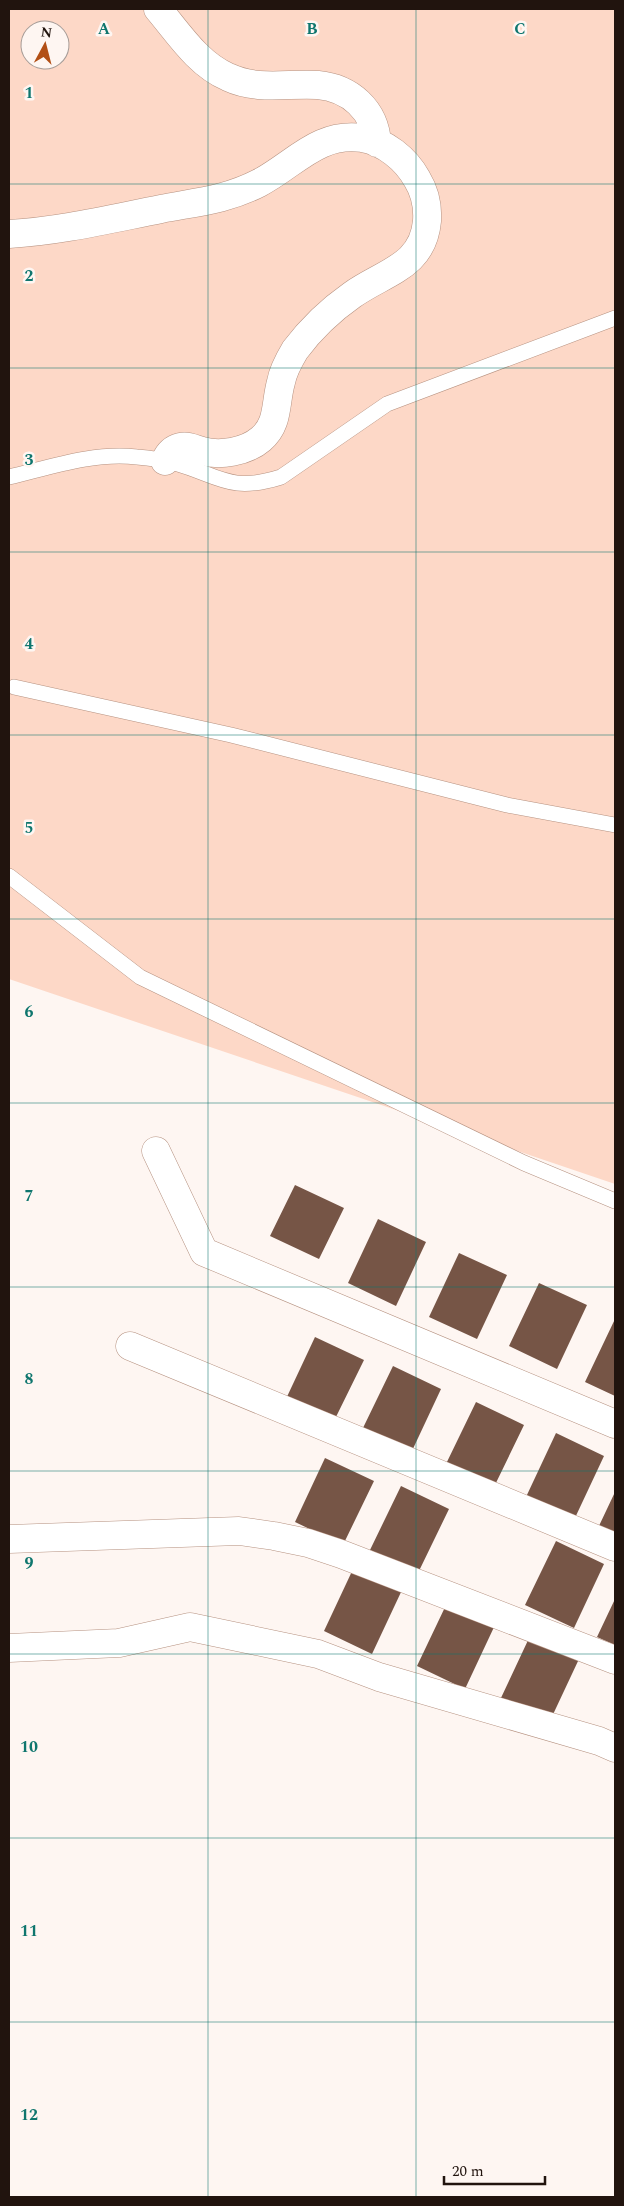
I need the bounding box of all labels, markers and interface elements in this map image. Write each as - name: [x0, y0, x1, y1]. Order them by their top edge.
- text: A: [98, 17, 111, 41]
- text: B: [306, 17, 318, 41]
- text: C: [514, 17, 526, 41]
- north arrow: [20, 20, 70, 70]
- text: N: [40, 21, 53, 44]
- text: 1: [25, 81, 33, 105]
- text: 2: [25, 264, 34, 288]
- text: 3: [25, 448, 34, 472]
- text: 4: [25, 632, 34, 656]
- text: 5: [25, 816, 33, 840]
- text: 6: [25, 1000, 34, 1024]
- text: 7: [25, 1184, 34, 1208]
- text: 8: [25, 1367, 34, 1391]
- text: 9: [25, 1551, 34, 1575]
- text: 10: [20, 1735, 38, 1759]
- text: 11: [20, 1919, 38, 1943]
- text: 12: [20, 2103, 38, 2127]
- scale bar: [444, 2154, 545, 2186]
- text: 20 m: [452, 2160, 484, 2183]

